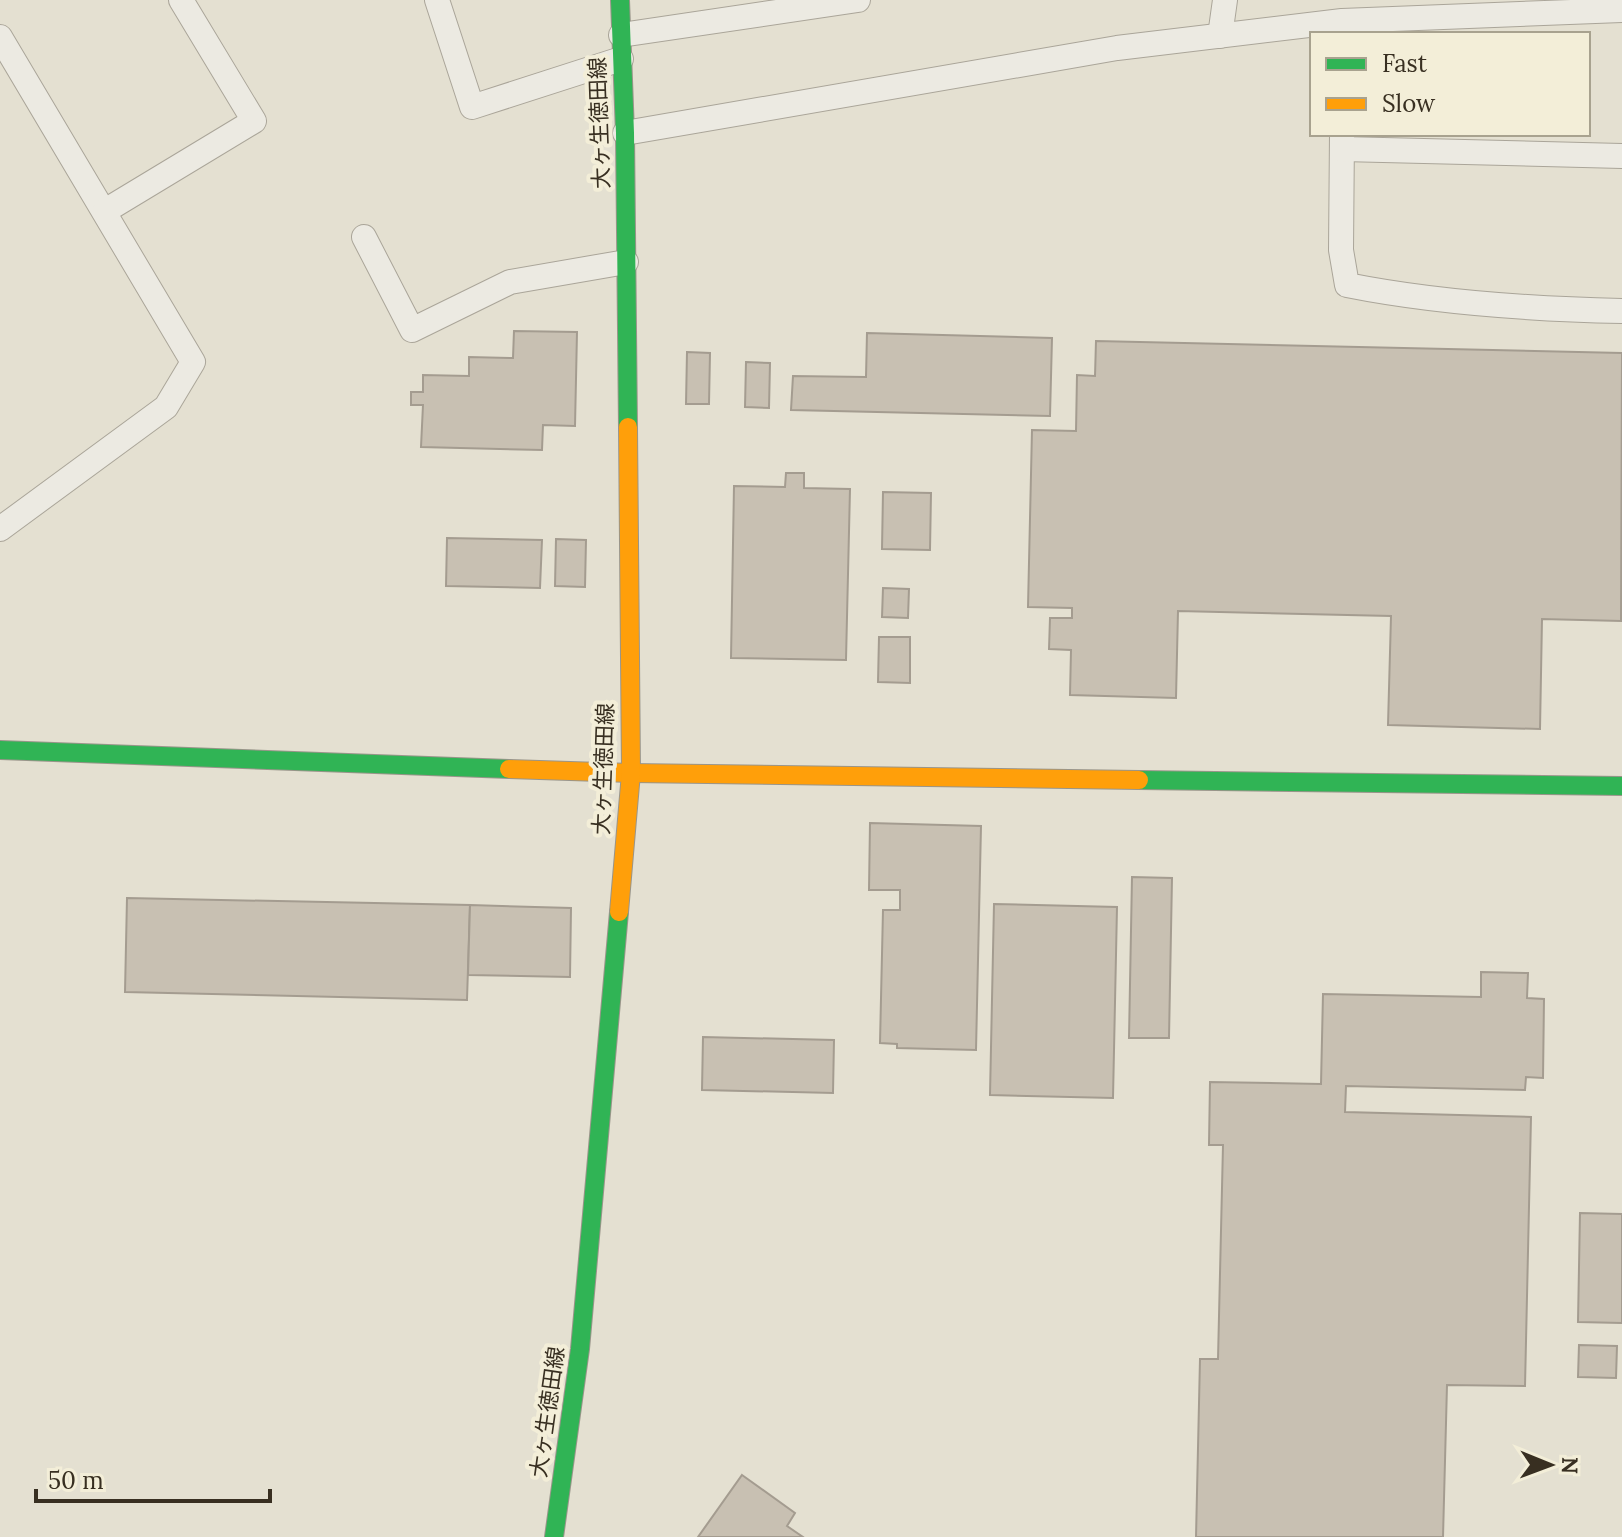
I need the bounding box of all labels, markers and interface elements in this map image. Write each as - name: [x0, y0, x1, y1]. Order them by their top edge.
- legend: [1310, 32, 1590, 136]
- text: Fast: [1382, 48, 1428, 79]
- street label: 大ヶ生徳田線: [583, 57, 615, 189]
- text: Slow: [1382, 88, 1436, 119]
- street label: 大ヶ生徳田線: [587, 703, 619, 835]
- street label: 大ヶ生徳田線: [524, 1345, 570, 1479]
- north arrow: [1510, 1425, 1590, 1505]
- scale bar: [36, 1453, 270, 1503]
- text: N: [1556, 1457, 1584, 1474]
- text: 50 m: [48, 1465, 104, 1496]

